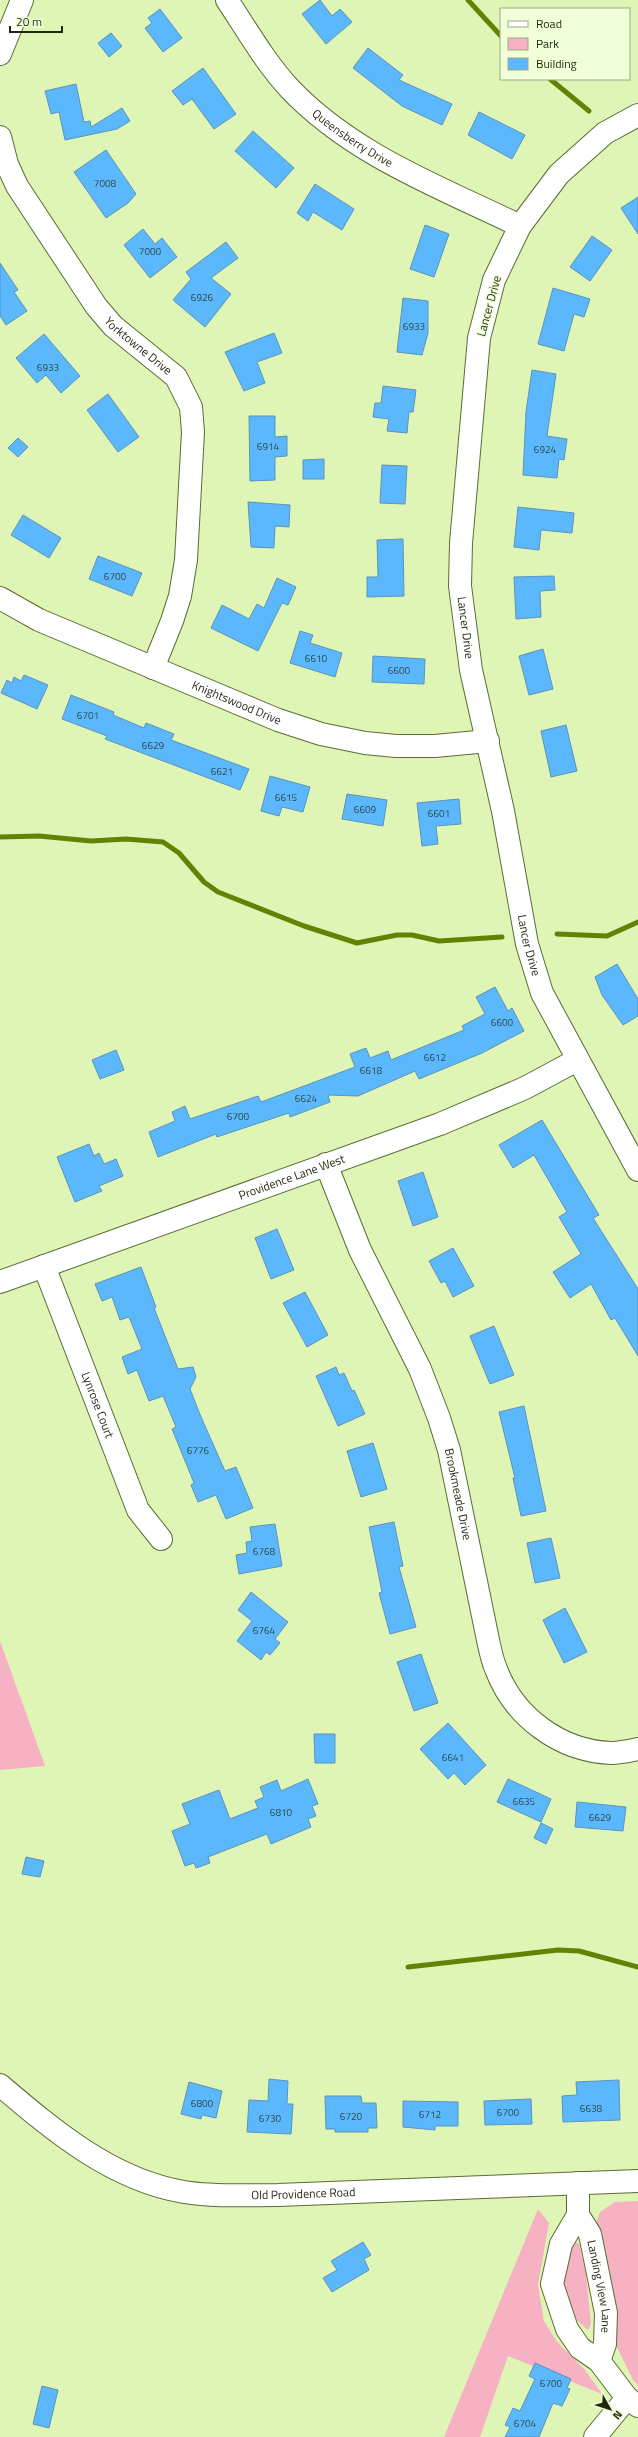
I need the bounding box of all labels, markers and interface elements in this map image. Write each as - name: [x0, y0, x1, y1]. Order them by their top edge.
- scale bar: [10, 8, 62, 34]
- legend: [500, 8, 630, 80]
- text: 20 m: [16, 12, 42, 31]
- text: Road: [536, 14, 562, 33]
- text: Park: [536, 34, 559, 53]
- text: Building: [536, 54, 577, 73]
- street label: Queensberry Drive: [308, 104, 397, 172]
- house number: 7008: [94, 176, 117, 191]
- house number: 7000: [139, 244, 162, 259]
- street label: Lancer Drive: [471, 273, 506, 338]
- house number: 6926: [191, 290, 214, 305]
- street label: Yorktowne Drive: [100, 312, 176, 379]
- house number: 6933: [403, 319, 425, 334]
- house number: 6933: [37, 360, 59, 375]
- house number: 6914: [257, 439, 280, 454]
- house number: 6924: [534, 442, 557, 457]
- house number: 6700: [104, 569, 127, 584]
- street label: Lancer Drive: [452, 595, 479, 660]
- house number: 6610: [305, 651, 328, 666]
- house number: 6600: [388, 663, 411, 678]
- street label: Knightswood Drive: [189, 675, 284, 729]
- house number: 6701: [77, 708, 99, 723]
- house number: 6629: [142, 738, 165, 753]
- house number: 6621: [211, 764, 233, 779]
- house number: 6615: [275, 790, 298, 805]
- house number: 6609: [354, 802, 377, 817]
- house number: 6601: [428, 806, 450, 821]
- street label: Lancer Drive: [513, 913, 546, 978]
- house number: 6600: [491, 1015, 514, 1030]
- house number: 6612: [424, 1050, 446, 1065]
- house number: 6618: [360, 1063, 383, 1078]
- house number: 6624: [295, 1091, 318, 1106]
- house number: 6700: [227, 1109, 250, 1124]
- street label: Providence Lane West: [236, 1149, 348, 1205]
- street label: Lynrose Court: [77, 1369, 120, 1442]
- house number: 6776: [187, 1443, 210, 1458]
- street label: Brookmeade Drive: [440, 1447, 477, 1542]
- house number: 6768: [253, 1544, 276, 1559]
- house number: 6764: [253, 1623, 276, 1638]
- house number: 6641: [442, 1750, 464, 1765]
- house number: 6635: [513, 1794, 536, 1809]
- house number: 6810: [270, 1805, 293, 1820]
- house number: 6629: [589, 1810, 612, 1825]
- house number: 6800: [191, 2096, 214, 2111]
- house number: 6638: [580, 2101, 603, 2116]
- house number: 6700: [497, 2105, 520, 2120]
- house number: 6712: [419, 2107, 441, 2122]
- house number: 6720: [340, 2109, 363, 2124]
- house number: 6730: [259, 2111, 282, 2126]
- street label: Old Providence Road: [251, 2182, 356, 2204]
- street label: Landing View Lane: [582, 2238, 616, 2333]
- house number: 6700: [540, 2376, 563, 2391]
- north arrow: [590, 2389, 630, 2429]
- text: N: [609, 2407, 626, 2423]
- house number: 6704: [514, 2416, 537, 2431]

